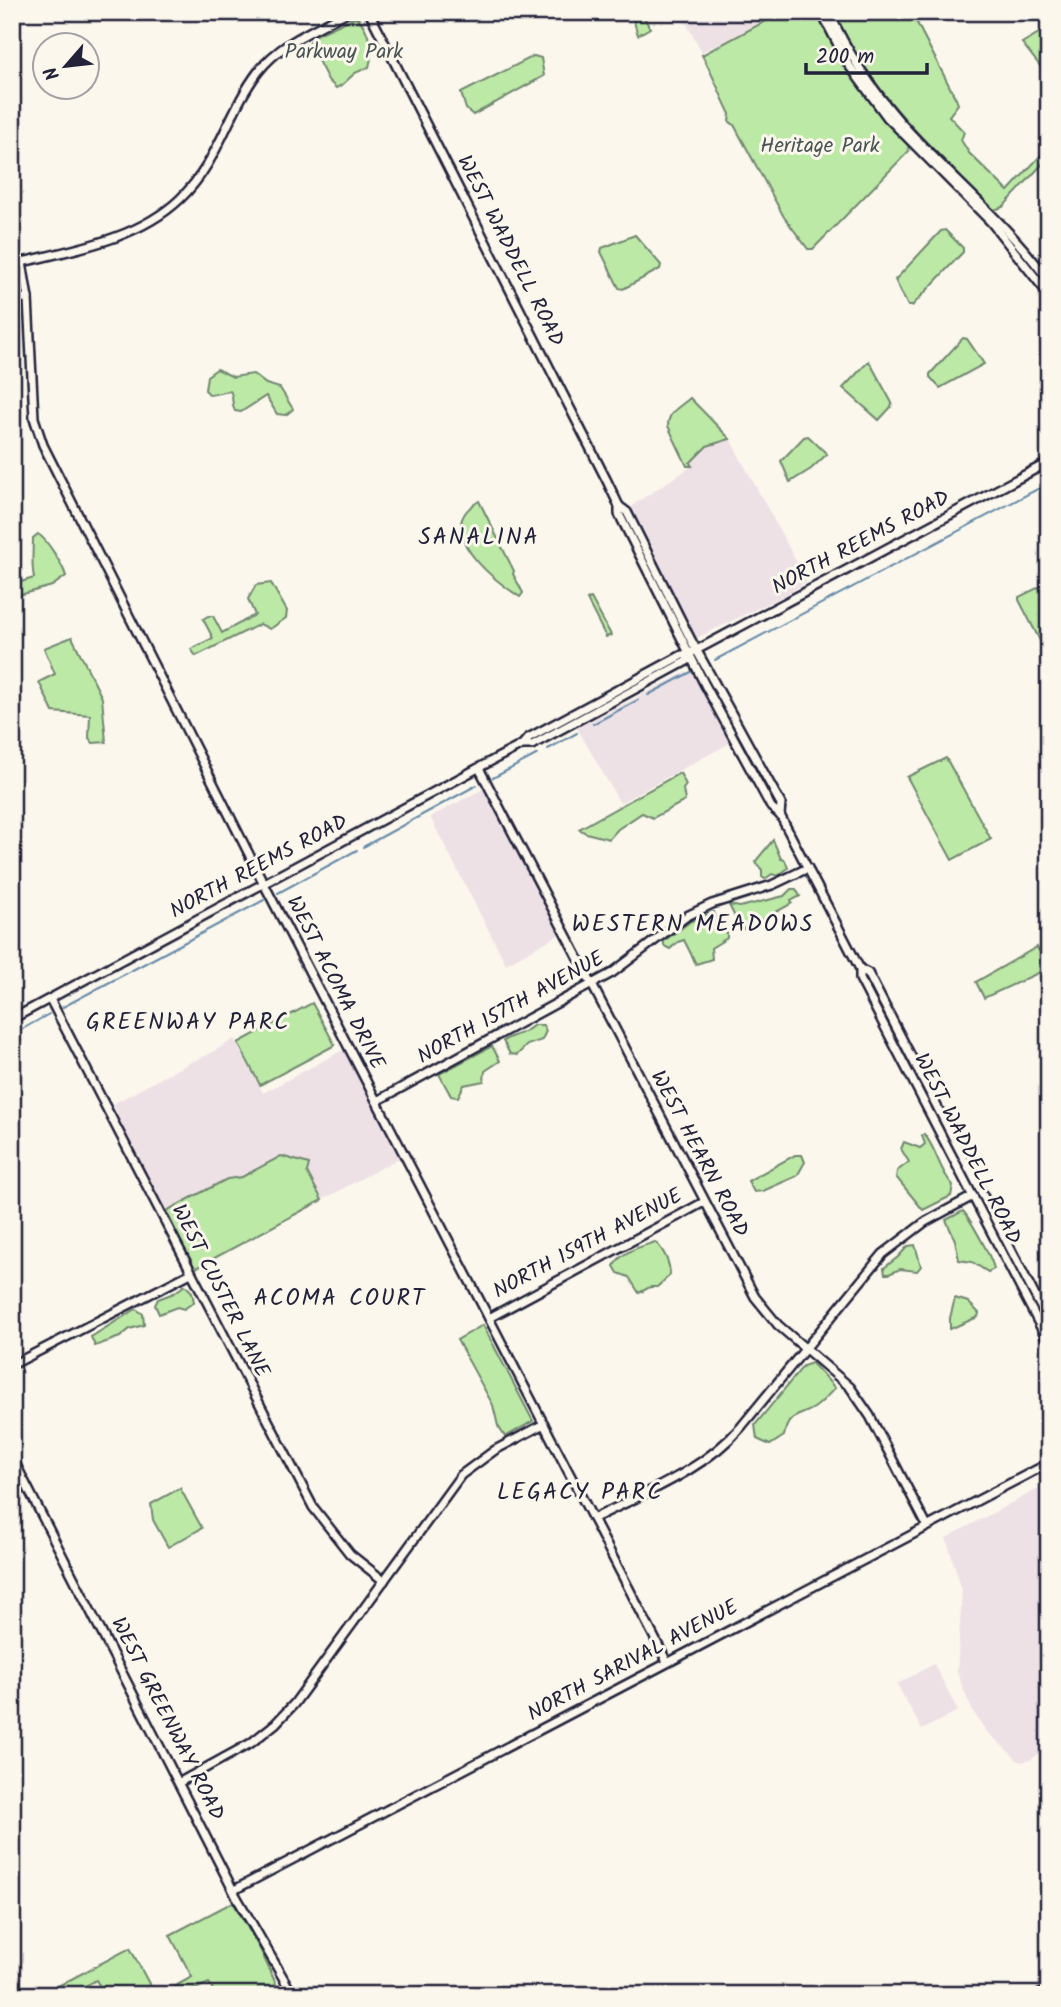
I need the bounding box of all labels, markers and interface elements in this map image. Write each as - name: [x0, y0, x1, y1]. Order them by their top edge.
- north arrow: [32, 32, 102, 102]
- scale bar: [806, 32, 926, 76]
- park label: Parkway Park: [285, 36, 403, 69]
- text: 200 m: [816, 41, 874, 74]
- text: N: [37, 61, 69, 85]
- park label: Heritage Park: [760, 130, 880, 163]
- street label: WEST WADDELL ROAD: [447, 150, 573, 352]
- street label: NORTH REEMS ROAD: [766, 482, 956, 604]
- district label: SANALINA: [419, 520, 540, 556]
- street label: NORTH REEMS ROAD: [164, 806, 354, 928]
- street label: WEST ACOMA DRIVE: [277, 890, 393, 1076]
- district label: WESTERN MEADOWS: [572, 907, 814, 943]
- street label: NORTH 157TH AVENUE: [411, 942, 611, 1073]
- district label: GREENWAY PARC: [86, 1005, 290, 1041]
- street label: WEST WADDELL ROAD: [904, 1048, 1030, 1250]
- street label: WEST HEARN ROAD: [641, 1065, 757, 1243]
- street label: NORTH 159TH AVENUE: [487, 1180, 689, 1308]
- street label: WEST CUSTER LANE: [162, 1199, 278, 1384]
- district label: ACOMA COURT: [254, 1281, 426, 1317]
- district label: LEGACY PARC: [497, 1475, 663, 1511]
- street label: NORTH SARIVAL AVENUE: [522, 1591, 745, 1731]
- street label: WEST GREENWAY ROAD: [101, 1611, 233, 1827]

